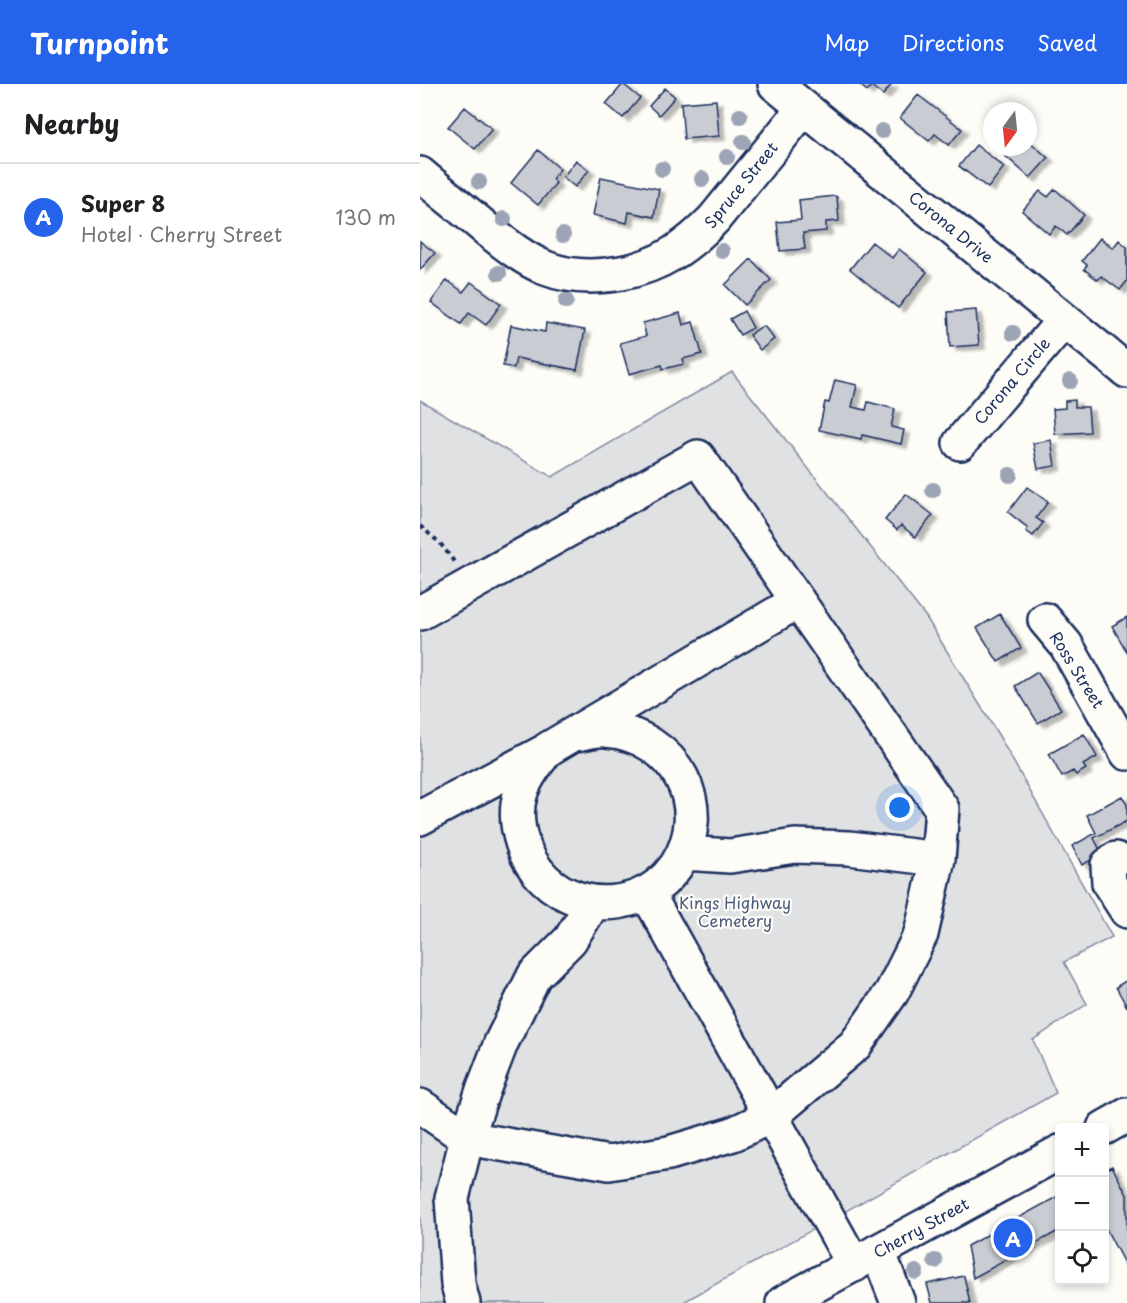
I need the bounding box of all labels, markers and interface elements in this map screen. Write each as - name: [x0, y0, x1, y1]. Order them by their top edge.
- text: Turnpoint: [30, 21, 169, 64]
- text: Map: [824, 26, 869, 58]
- text: Directions: [902, 26, 1004, 58]
- text: Saved: [1037, 26, 1097, 58]
- north arrow: [983, 102, 1037, 156]
- text: Nearby: [24, 104, 119, 143]
- street label: Spruce Street: [698, 136, 783, 233]
- street label: Corona Drive: [904, 185, 999, 268]
- text: Super 8: [81, 186, 165, 219]
- text: A: [36, 202, 51, 232]
- text: 130 m: [336, 202, 396, 232]
- text: Hotel · Cherry Street: [81, 219, 282, 249]
- street label: Corona Circle: [967, 331, 1055, 429]
- street label: Ross Street: [1045, 626, 1111, 713]
- your location: [885, 793, 914, 822]
- park label: Kings Highway Cemetery: [679, 890, 791, 932]
- map controls: [1055, 1123, 1109, 1285]
- button: +: [1055, 1123, 1109, 1177]
- button: −: [1055, 1177, 1109, 1231]
- street label: Cherry Street: [868, 1191, 973, 1263]
- pin: A: [994, 1216, 1032, 1260]
- button: locate: [1055, 1231, 1109, 1285]

